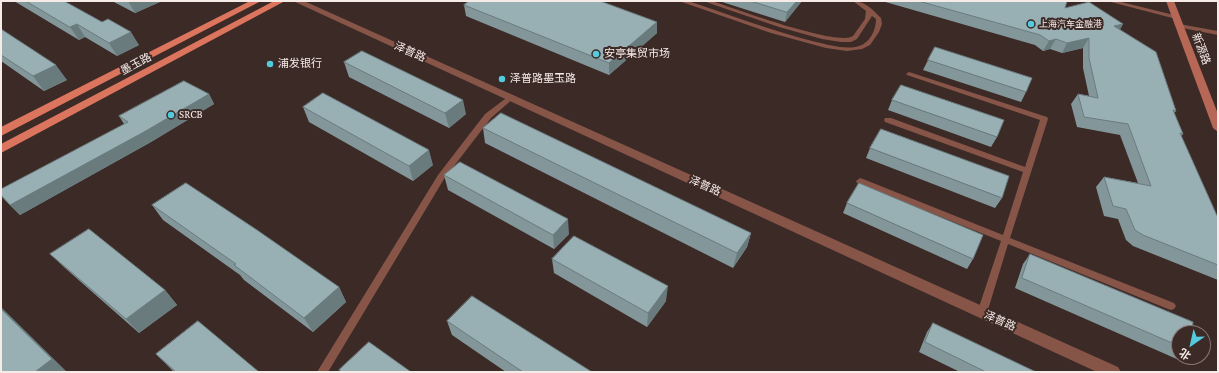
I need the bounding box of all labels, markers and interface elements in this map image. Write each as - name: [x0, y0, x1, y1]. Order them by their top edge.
- marker: 上海汽车金融港: [1026, 19, 1036, 29]
- place label: 上海汽车金融港: [1039, 19, 1102, 29]
- street label: 新源路: [1189, 31, 1213, 67]
- street label: 泽普路: [392, 39, 428, 65]
- place label: 安亭集贸市场: [604, 47, 670, 61]
- marker: 安亭集贸市场: [591, 49, 601, 59]
- street label: 墨玉路: [118, 50, 154, 78]
- place label: 浦发银行: [278, 57, 322, 71]
- marker: 浦发银行: [265, 59, 275, 69]
- place label: 泽普路墨玉路: [510, 72, 576, 86]
- marker: 泽普路墨玉路: [497, 74, 507, 84]
- place label: SRCB: [179, 108, 203, 122]
- marker: SRCB: [166, 110, 176, 120]
- street label: 泽普路: [687, 173, 723, 199]
- street label: 泽普路: [982, 308, 1018, 334]
- north arrow: [1171, 325, 1211, 365]
- text: 北: [1177, 346, 1193, 362]

